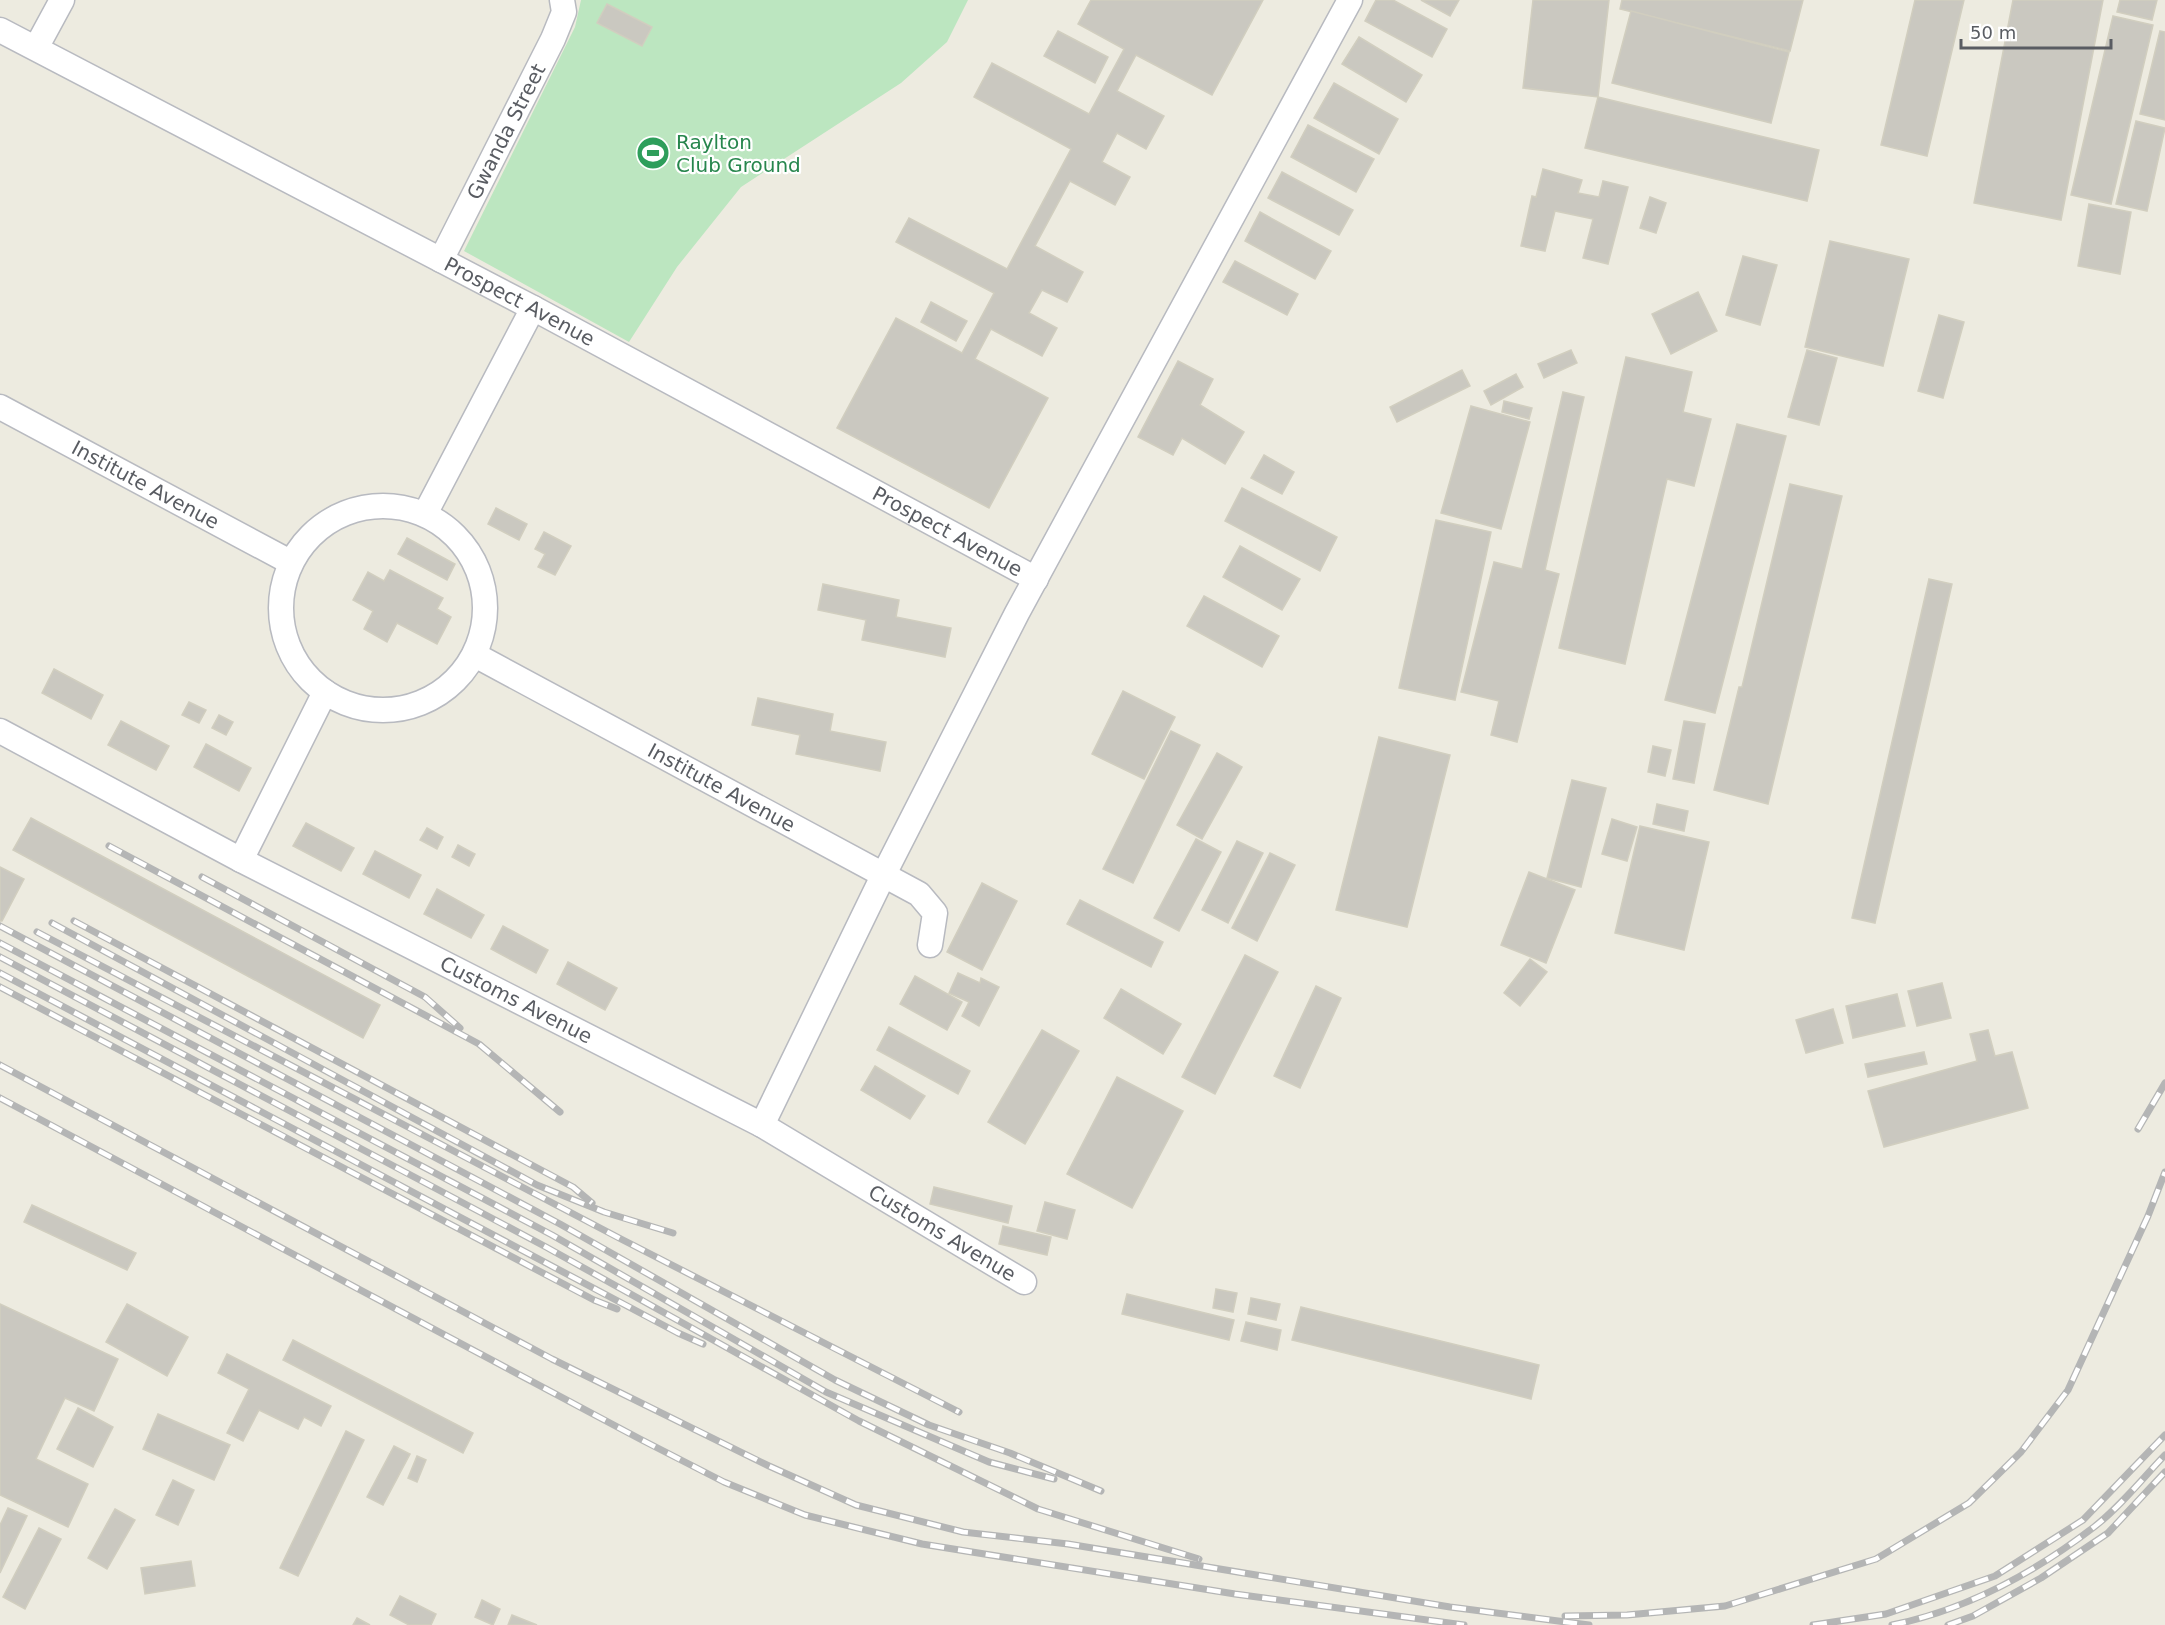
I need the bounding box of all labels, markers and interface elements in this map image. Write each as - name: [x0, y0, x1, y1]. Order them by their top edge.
- scale bar: [1961, 12, 2111, 50]
- text: 50 m: [1970, 22, 2016, 43]
- street label: Gwanda Street: [462, 60, 551, 203]
- place label: Raylton Club Ground: [676, 130, 801, 177]
- sports icon: Raylton Club Ground: [635, 135, 671, 171]
- street label: Prospect Avenue: [440, 252, 599, 351]
- street label: Institute Avenue: [68, 436, 223, 534]
- street label: Prospect Avenue: [868, 481, 1027, 581]
- street label: Institute Avenue: [644, 738, 799, 837]
- street label: Customs Avenue: [436, 951, 596, 1049]
- street label: Customs Avenue: [864, 1180, 1020, 1286]

